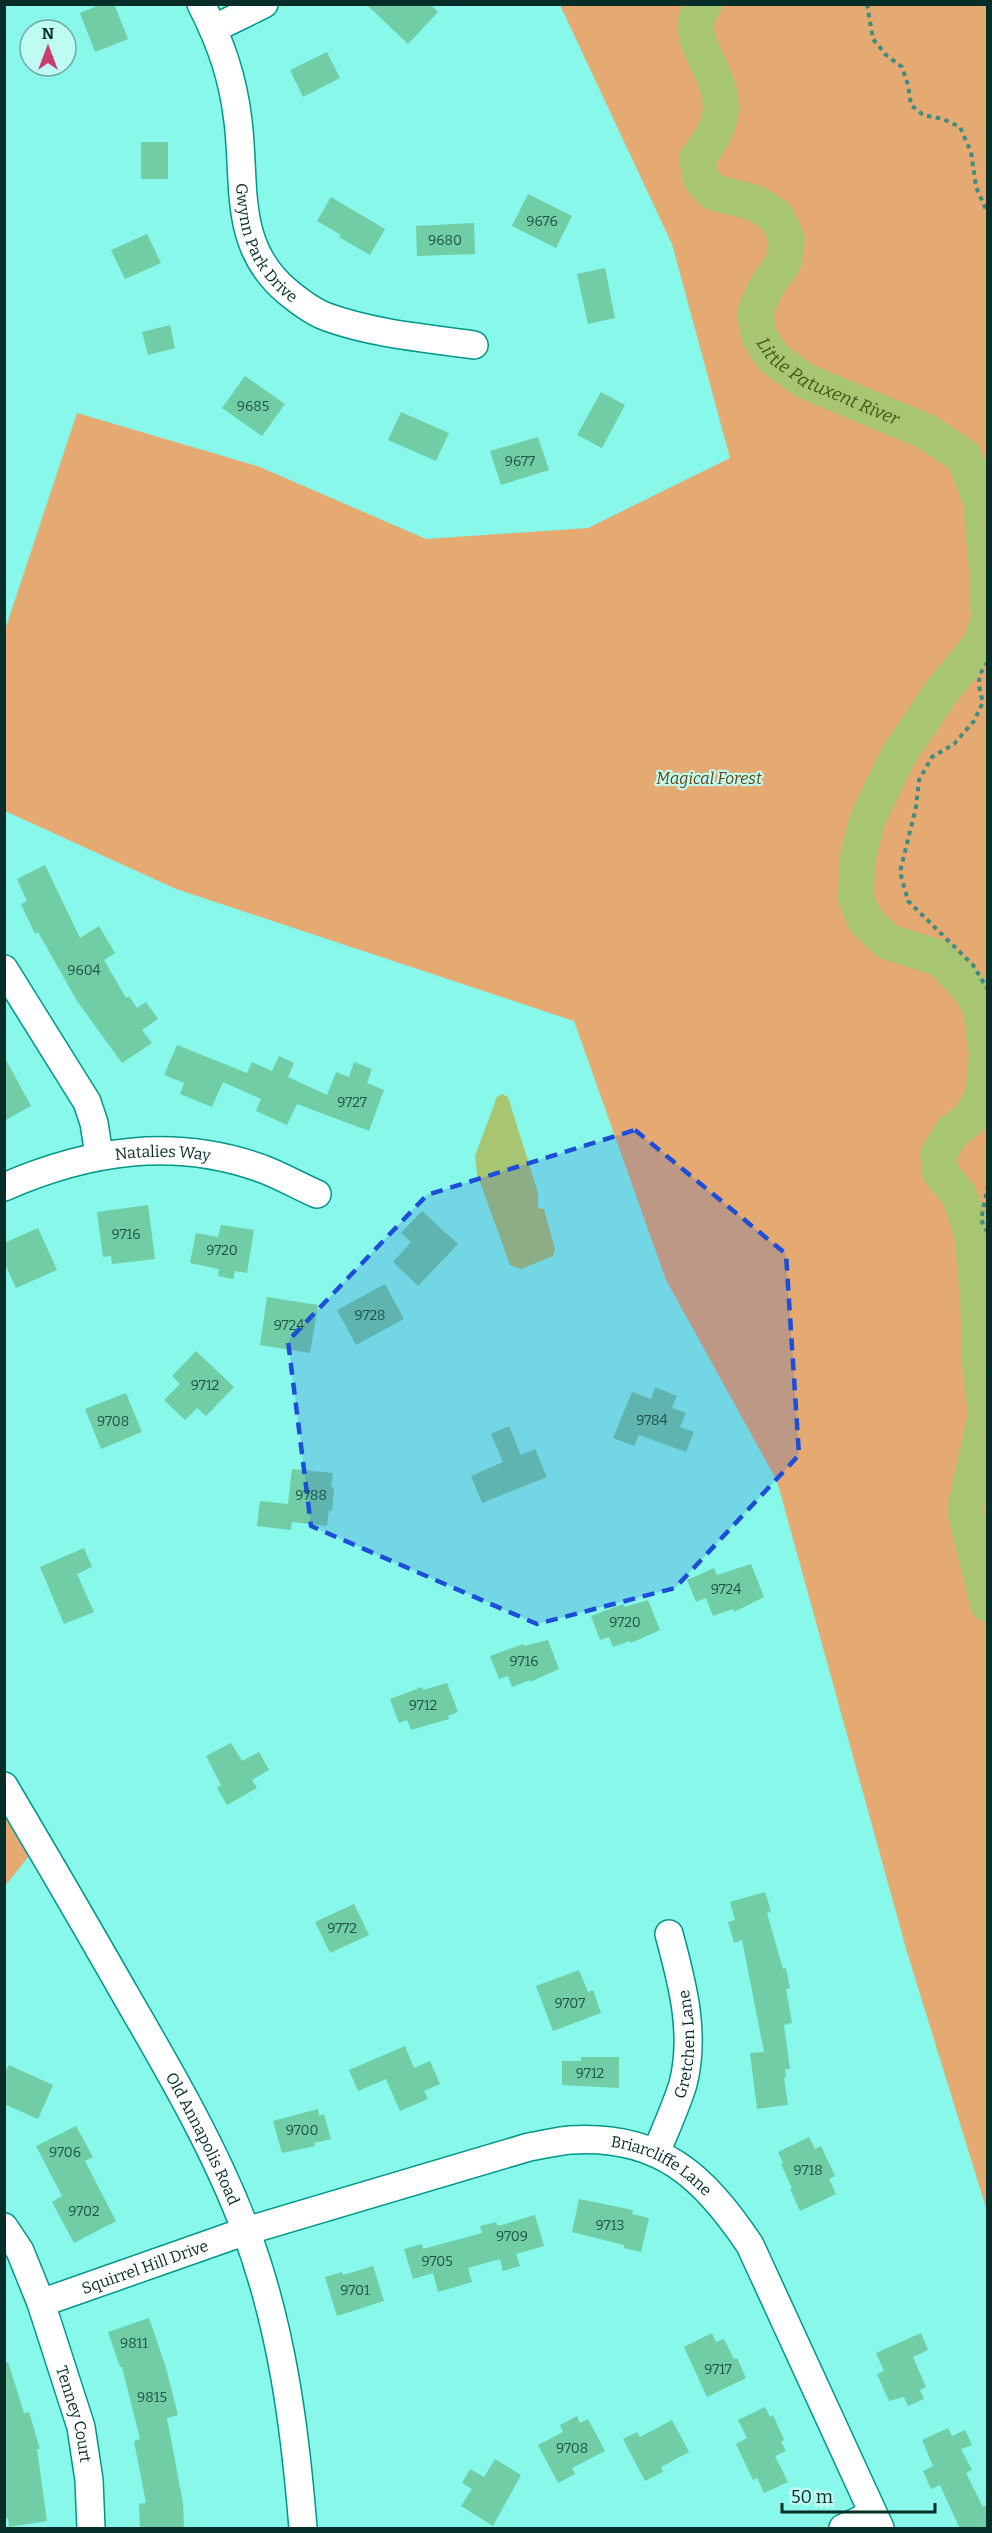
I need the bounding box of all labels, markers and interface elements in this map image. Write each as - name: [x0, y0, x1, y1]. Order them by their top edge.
- north arrow: [18, 18, 78, 78]
- text: N: [42, 24, 54, 43]
- street label: Gwynn Park Drive: [233, 182, 302, 306]
- house number: 9676: [526, 213, 558, 230]
- house number: 9680: [428, 232, 462, 249]
- water label: Little Patuxent River: [752, 333, 903, 430]
- house number: 9685: [237, 398, 269, 415]
- house number: 9677: [505, 453, 535, 470]
- park label: Magical Forest: [656, 769, 762, 788]
- house number: 9604: [67, 962, 101, 979]
- house number: 9727: [337, 1094, 367, 1111]
- street label: Natalies Way: [114, 1141, 213, 1165]
- house number: 9716: [111, 1226, 141, 1243]
- house number: 9720: [206, 1242, 238, 1259]
- house number: 9728: [355, 1307, 385, 1324]
- house number: 9724: [274, 1317, 304, 1334]
- house number: 9712: [191, 1377, 219, 1394]
- house number: 9784: [636, 1412, 668, 1429]
- house number: 9708: [97, 1413, 129, 1430]
- house number: 9788: [295, 1487, 327, 1504]
- house number: 9724: [711, 1581, 741, 1598]
- house number: 9720: [609, 1614, 641, 1631]
- house number: 9716: [509, 1653, 539, 1670]
- house number: 9712: [409, 1697, 437, 1714]
- house number: 9772: [327, 1920, 357, 1937]
- street label: Gretchen Lane: [669, 1989, 698, 2101]
- house number: 9707: [555, 1995, 585, 2012]
- house number: 9712: [576, 2065, 604, 2082]
- street label: Old Annapolis Road: [162, 2069, 244, 2208]
- house number: 9700: [286, 2122, 318, 2139]
- street label: Briarcliffe Lane: [610, 2131, 716, 2199]
- house number: 9706: [49, 2144, 81, 2161]
- house number: 9718: [793, 2162, 823, 2179]
- house number: 9702: [68, 2203, 100, 2220]
- house number: 9713: [596, 2217, 624, 2234]
- house number: 9709: [496, 2228, 528, 2245]
- street label: Squirrel Hill Drive: [79, 2236, 211, 2298]
- house number: 9705: [421, 2253, 453, 2270]
- house number: 9701: [340, 2282, 370, 2299]
- house number: 9811: [120, 2335, 148, 2352]
- house number: 9717: [704, 2361, 732, 2378]
- street label: Tenney Court: [52, 2363, 96, 2464]
- house number: 9815: [137, 2389, 167, 2406]
- house number: 9708: [556, 2440, 588, 2457]
- scale bar: [782, 2476, 935, 2514]
- text: 50 m: [791, 2486, 833, 2508]

